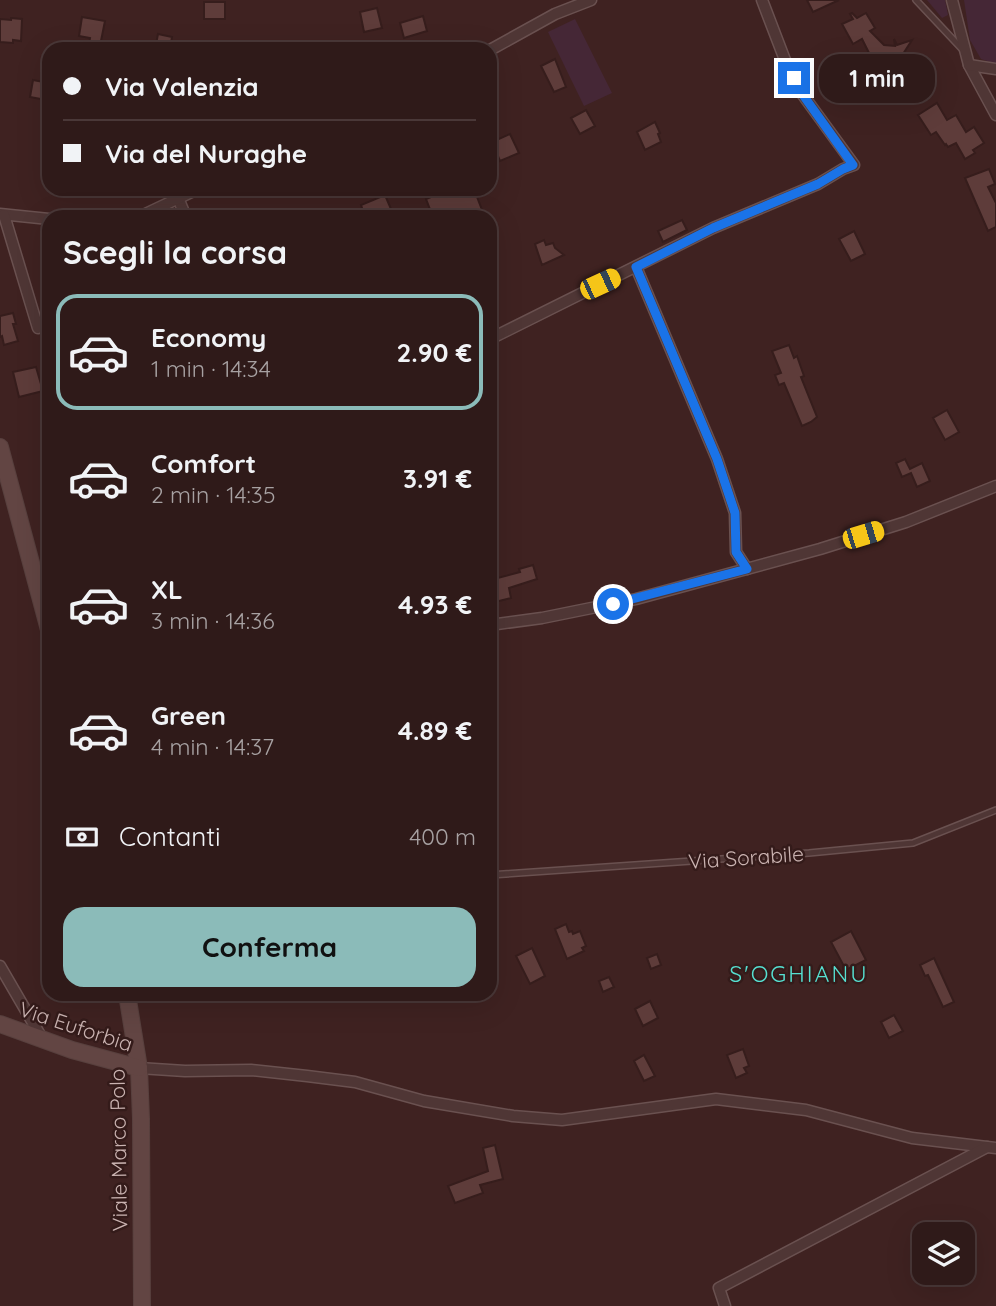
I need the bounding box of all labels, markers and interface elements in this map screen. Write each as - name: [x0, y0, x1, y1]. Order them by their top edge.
- callout: 1 min: [818, 54, 934, 102]
- route end: [778, 62, 810, 94]
- text: 1 min: [849, 64, 905, 93]
- text: Via Valenzia: [105, 70, 259, 103]
- text: Via del Nuraghe: [105, 137, 307, 170]
- text: Scegli la corsa: [63, 232, 287, 272]
- car: [577, 266, 624, 302]
- icon: car: [67, 321, 130, 384]
- text: Economy: [151, 321, 266, 354]
- text: 2.90 €: [396, 336, 472, 369]
- text: 1 min · 14:34: [151, 354, 271, 383]
- icon: car: [67, 447, 130, 510]
- text: Comfort: [151, 447, 256, 480]
- text: 3.91 €: [403, 462, 472, 495]
- text: 2 min · 14:35: [151, 480, 275, 509]
- car: [840, 519, 887, 551]
- icon: car: [67, 573, 130, 636]
- text: XL: [151, 573, 183, 606]
- text: 4.93 €: [398, 588, 472, 621]
- route start: [597, 588, 629, 620]
- text: 3 min · 14:36: [151, 606, 275, 635]
- icon: car: [67, 699, 130, 762]
- text: Green: [151, 699, 226, 732]
- text: 4.89 €: [398, 714, 472, 747]
- text: 4 min · 14:37: [151, 732, 274, 761]
- icon: cash: [63, 818, 101, 856]
- text: Contanti: [119, 820, 221, 853]
- text: 400 m: [409, 822, 476, 851]
- street label: Via Sorabile: [687, 840, 805, 874]
- button: Conferma: [63, 907, 476, 987]
- district label: S'OGHIANU: [729, 959, 869, 988]
- street label: Via Euforbia: [16, 995, 136, 1057]
- street label: Viale Marco Polo: [104, 1068, 132, 1232]
- map controls: [912, 1222, 975, 1285]
- button: layers: [912, 1222, 975, 1285]

